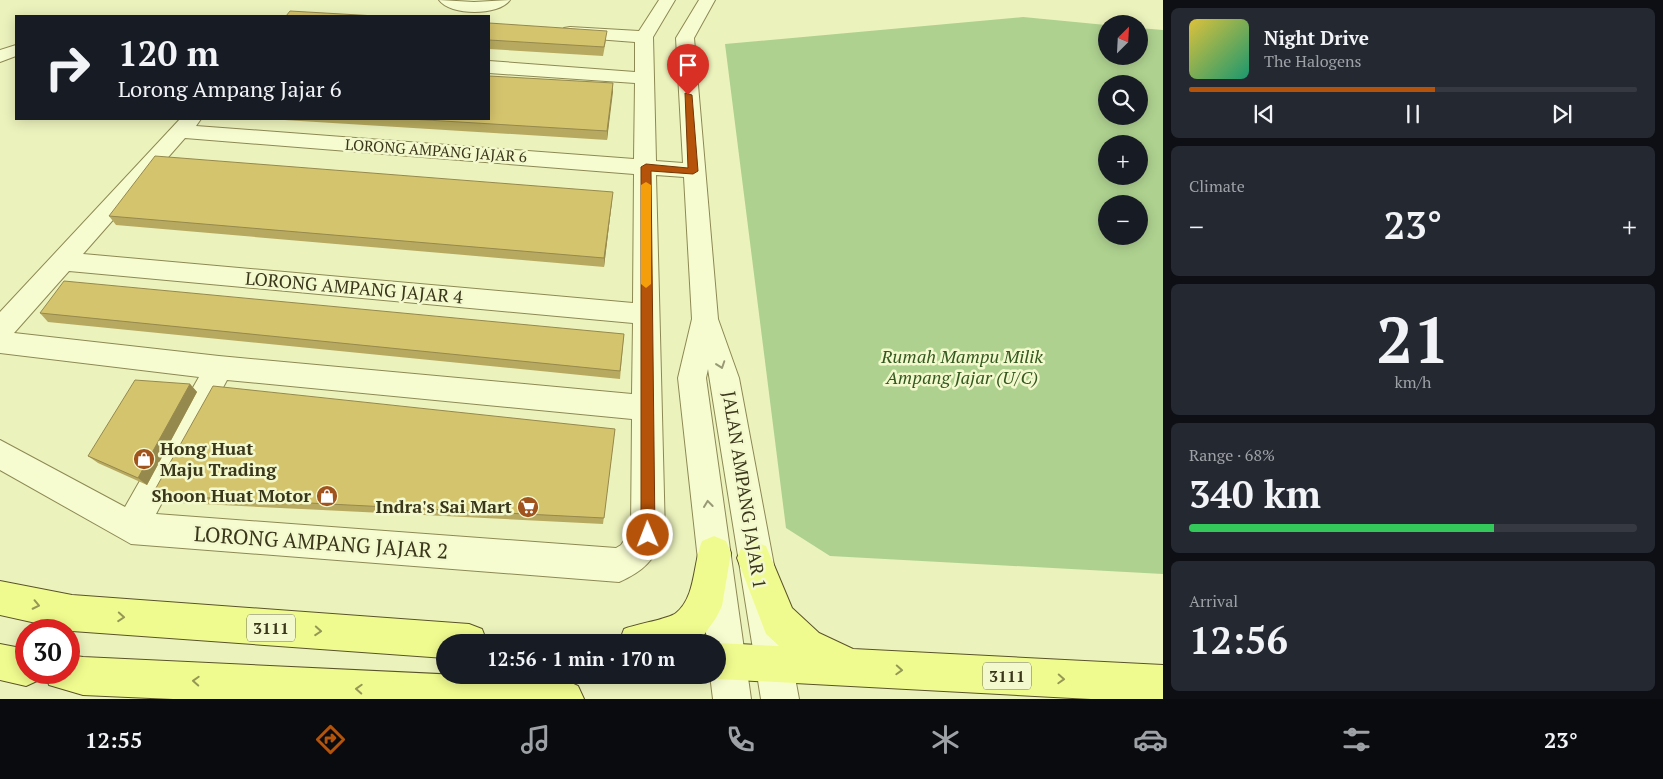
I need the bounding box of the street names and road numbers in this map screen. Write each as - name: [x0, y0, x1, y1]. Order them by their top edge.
- street label: LORONG AMPANG JAJAR 6: [345, 134, 528, 166]
- street label: LORONG AMPANG JAJAR 4: [244, 266, 464, 309]
- street label: JALAN AMPANG JAJAR 1: [718, 389, 772, 590]
- street label: LORONG AMPANG JAJAR 2: [193, 519, 449, 565]
- road number: 3111: [247, 614, 295, 641]
- road number: 3111: [983, 662, 1031, 689]

